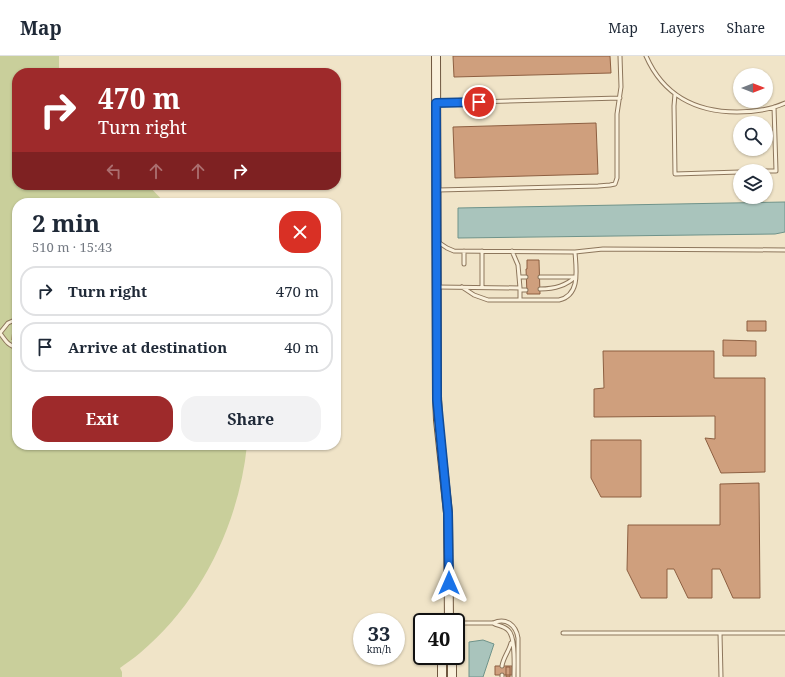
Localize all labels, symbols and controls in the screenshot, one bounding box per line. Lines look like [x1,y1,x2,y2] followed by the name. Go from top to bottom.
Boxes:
[20,15,62,41] text: Map
[608,18,638,37] text: Map
[660,18,705,37] text: Layers
[727,18,765,37] text: Share
[733,68,773,108] north arrow
[733,68,773,204] map controls
[98,79,180,117] text: 470 m
[32,84,84,136] icon: right
[462,85,496,119] pin
[468,91,490,113] icon: arrive
[98,115,187,139] text: Turn right
[733,116,773,156] button: search
[103,160,125,182] icon: left
[145,160,167,182] icon: ahead
[187,160,209,182] icon: ahead
[229,160,251,182] icon: right
[733,164,773,204] button: layers
[32,206,100,239] text: 2 min
[279,211,321,253] button: close
[32,238,112,256] text: 510 m · 15:43
[34,280,56,302] icon: right
[68,281,147,301] text: Turn right
[276,281,319,301] text: 470 m
[34,336,56,358] icon: arrive
[68,337,227,357] text: Arrive at destination
[284,337,319,357] text: 40 m
[32,396,173,442] button: Exit
[181,396,321,442] button: Share
[428,562,470,604] position arrow
[413,613,465,665] speed limit sign: 40
[368,620,390,647] text: 33
[367,642,391,656] text: km/h

